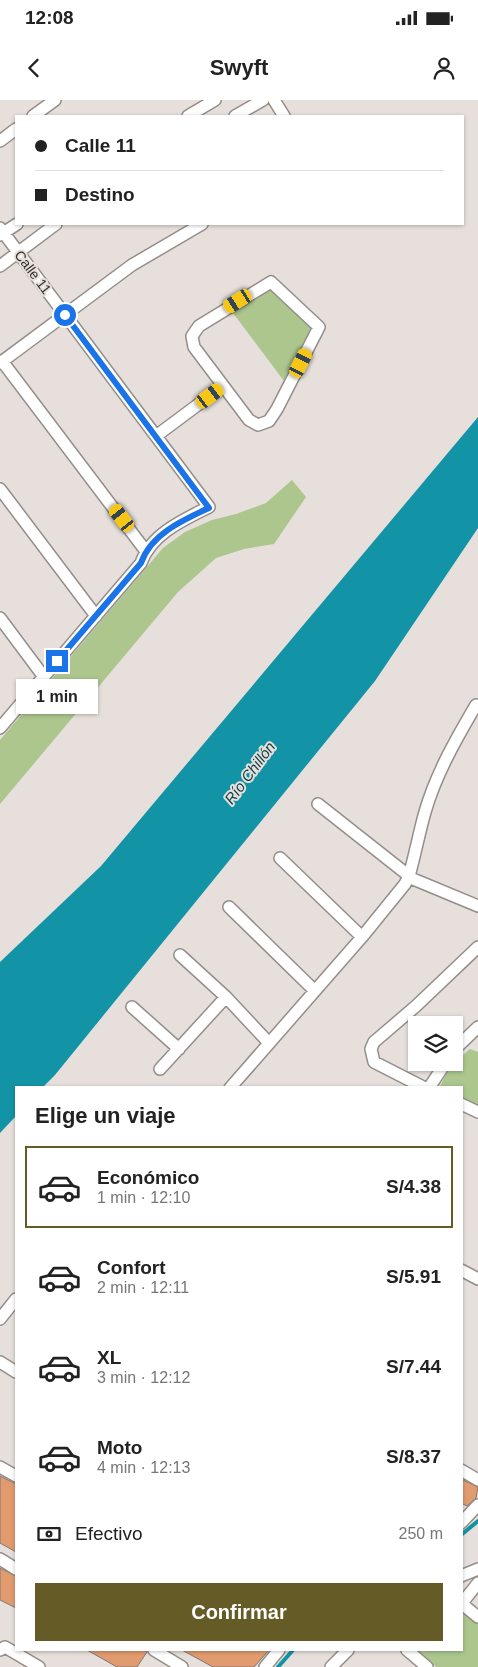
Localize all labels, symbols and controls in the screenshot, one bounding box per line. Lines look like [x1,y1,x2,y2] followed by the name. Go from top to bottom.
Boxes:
[25,7,74,28] text: 12:08
[20,54,48,82] icon: back
[430,54,458,82] icon: person
[210,55,268,80] text: Swyft
[65,135,136,156] text: Calle 11
[65,184,135,205] text: Destino
[11,247,55,297] street label: Calle 11
[221,287,254,315] car
[54,304,76,326] route start
[287,346,314,380] car
[193,381,226,411] car
[106,502,137,534] car
[46,650,68,672] route end
[16,678,98,714] callout: 1 min
[36,688,78,705] text: 1 min
[221,738,278,807] water label: Río Chillón
[408,1016,463,1071] map controls
[408,1016,463,1071] button: layers
[35,1103,176,1128] text: Elige un viaje
[37,1165,82,1210] icon: car
[97,1167,199,1188] text: Económico
[386,1176,441,1197] text: S/4.38
[97,1189,190,1206] text: 1 min · 12:10
[37,1255,82,1300] icon: car
[97,1257,166,1278] text: Confort
[386,1266,441,1287] text: S/5.91
[97,1279,189,1296] text: 2 min · 12:11
[37,1345,82,1390] icon: car
[97,1347,121,1368] text: XL
[386,1356,441,1377] text: S/7.44
[97,1369,190,1386] text: 3 min · 12:12
[37,1435,82,1480] icon: car
[97,1437,142,1458] text: Moto
[386,1446,441,1467] text: S/8.37
[97,1459,190,1476] text: 4 min · 12:13
[35,1520,63,1548] icon: cash
[75,1523,143,1544] text: Efectivo
[399,1525,443,1542] text: 250 m
[35,1583,443,1641] button: Confirmar

